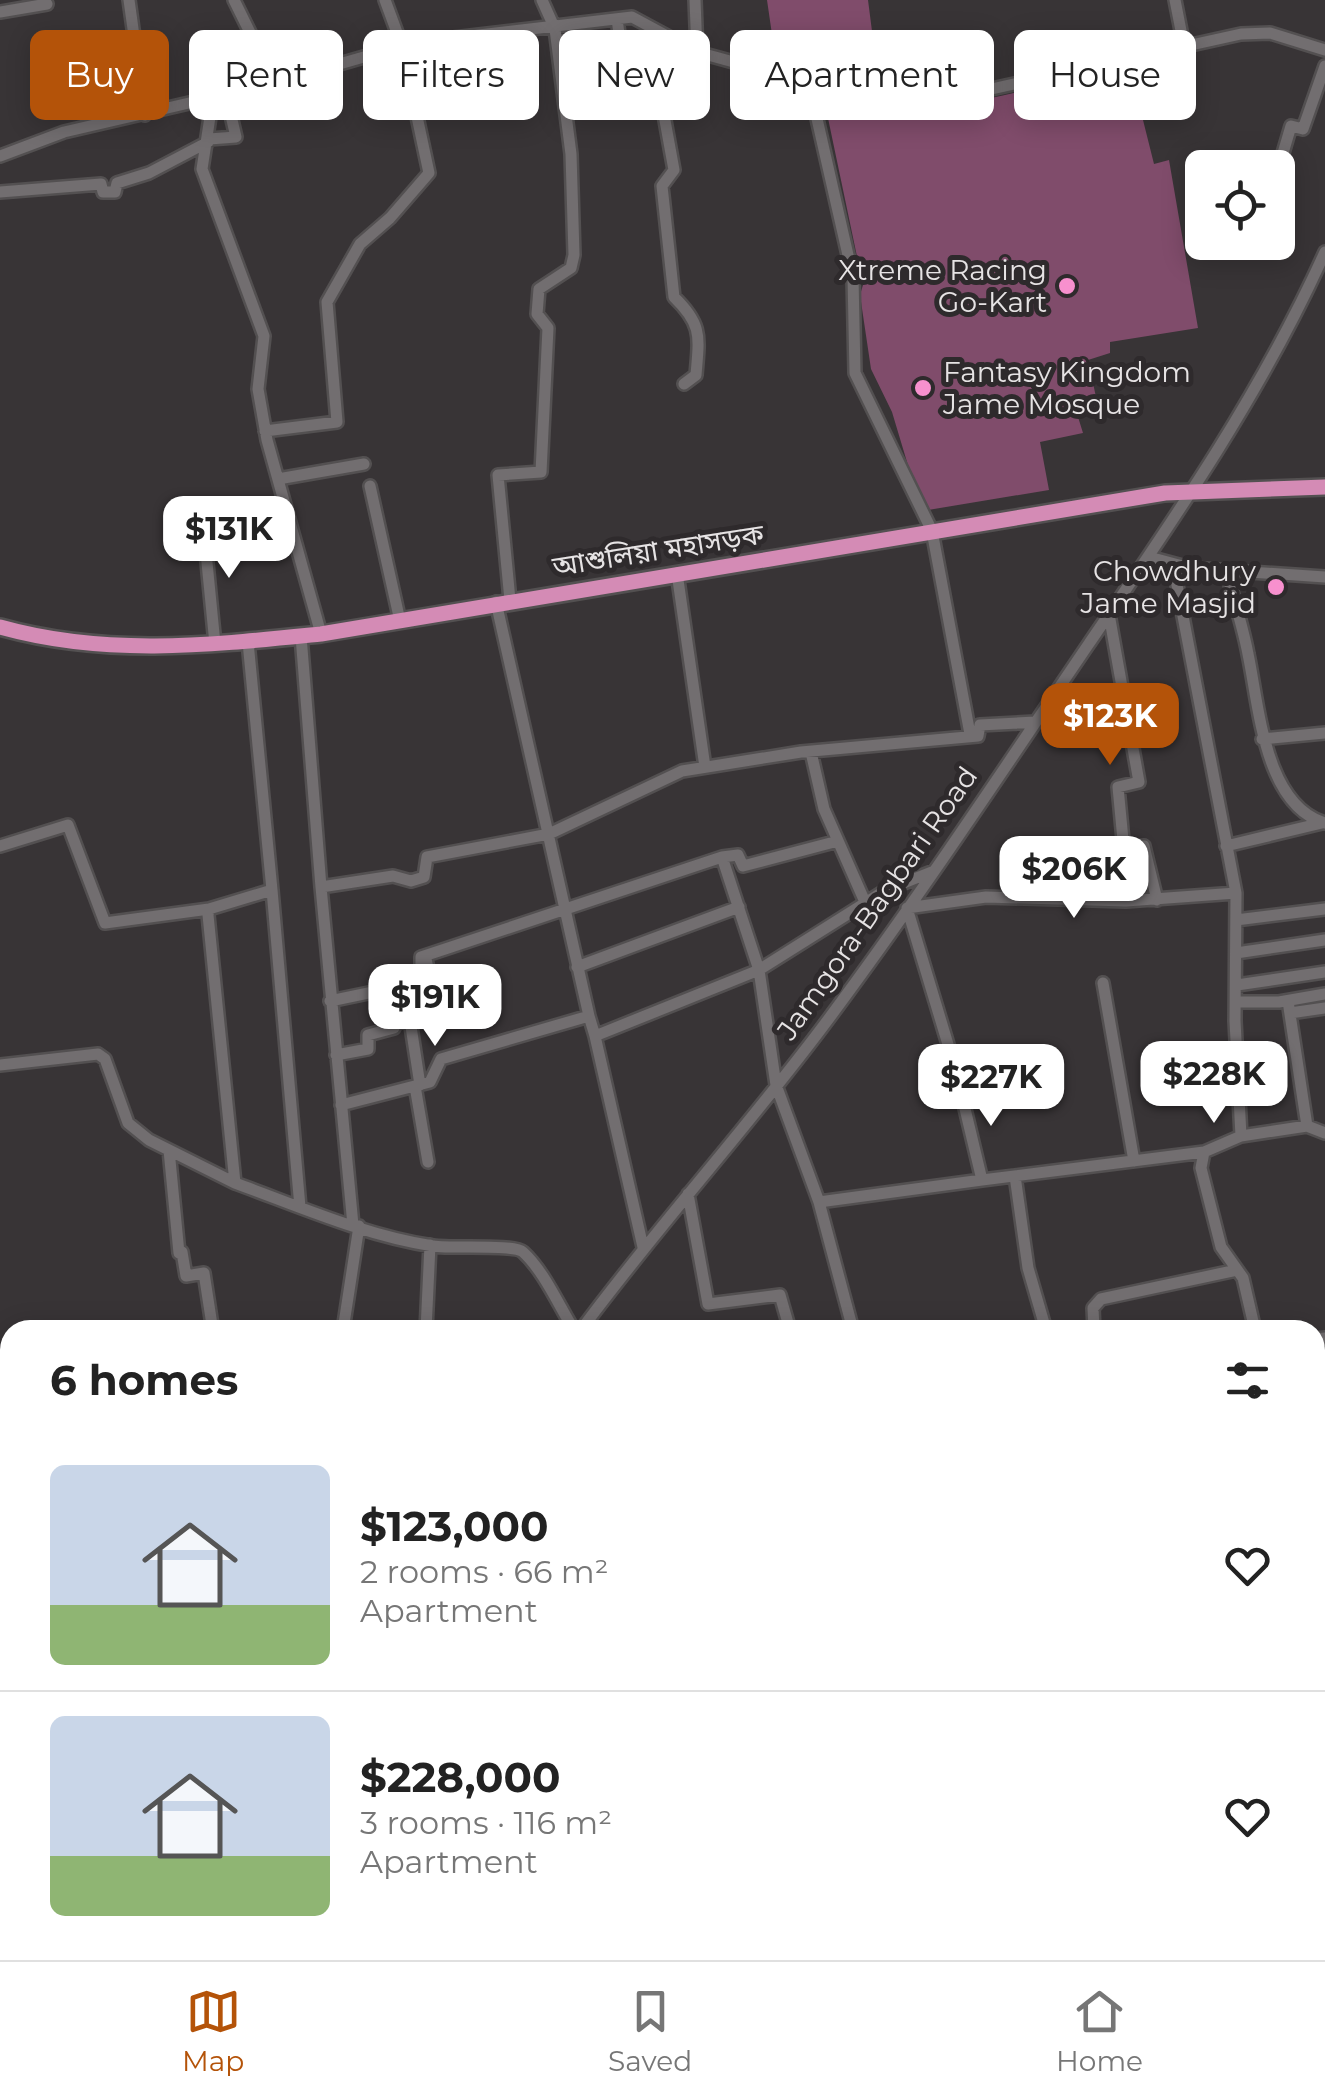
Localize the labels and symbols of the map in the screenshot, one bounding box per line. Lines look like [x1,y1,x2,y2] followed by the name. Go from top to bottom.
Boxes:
[838,253,1047,319] place label: Xtreme Racing Go-Kart
[1056,275,1078,297] marker: Xtreme Racing Go-Kart
[942,355,1191,421] place label: Fantasy Kingdom Jame Mosque
[912,377,934,399] marker: Fantasy Kingdom Jame Mosque
[159,496,299,581] pin: $131K
[549,516,766,584] street label: আশুলিয়া মহাসড়ক
[1079,554,1257,620] place label: Chowdhury Jame Masjid
[1265,576,1287,598] marker: Chowdhury Jame Masjid
[1040,683,1180,768] pin: $123K
[769,760,984,1047] street label: Jamgora-Bagbari Road
[1004,836,1144,921] pin: $206K
[365,964,505,1049] pin: $191K
[1144,1041,1284,1126] pin: $228K
[921,1044,1061,1129] pin: $227K

